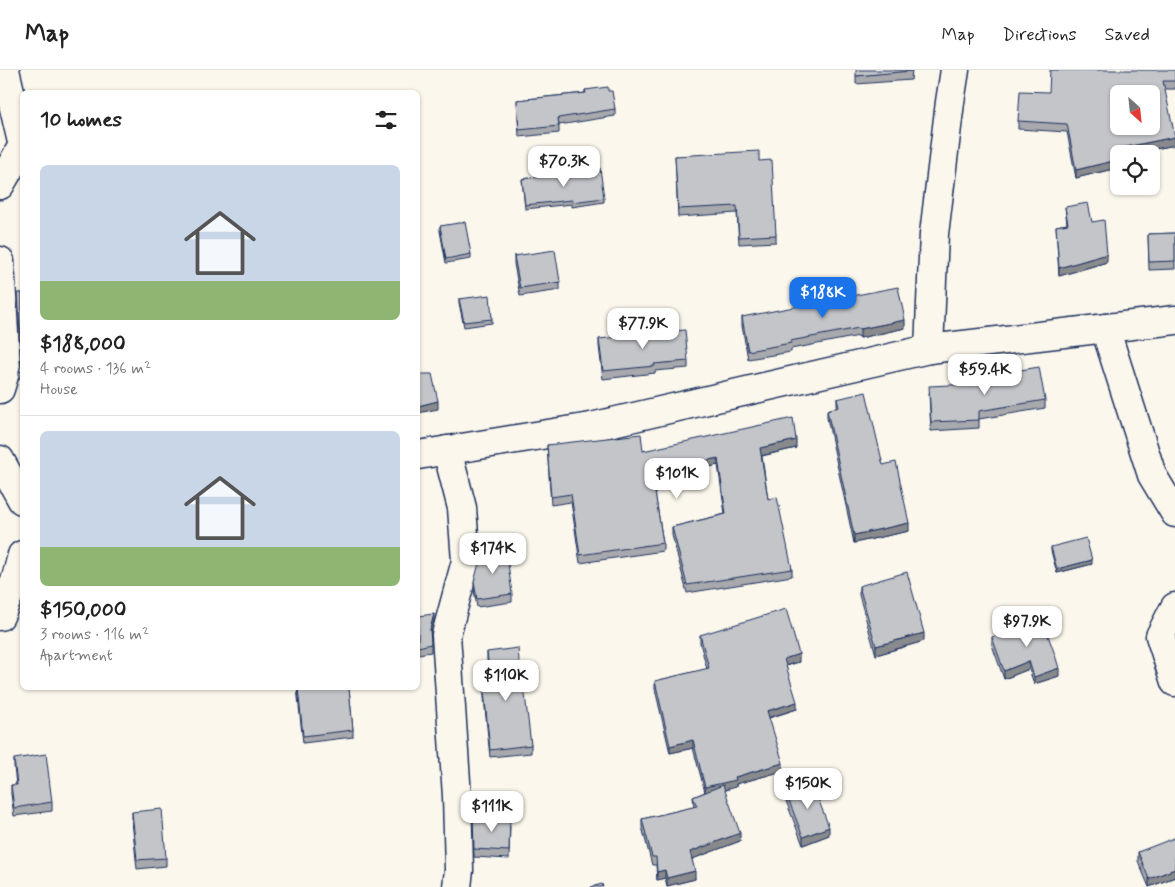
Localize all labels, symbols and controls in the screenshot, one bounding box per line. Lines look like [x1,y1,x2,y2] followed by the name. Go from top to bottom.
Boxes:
[25,19,69,50] text: Map
[942,23,975,47] text: Map
[1003,23,1077,47] text: Directions
[1105,23,1150,47] text: Saved
[1110,85,1160,135] north arrow
[1110,85,1160,195] map controls
[40,106,122,134] text: 10 homes
[372,106,400,134] icon: filters
[1110,145,1160,195] button: locate
[523,146,605,188] pin: $70.3K
[539,151,589,172] text: $70.3K
[175,198,265,288] icon: home
[788,276,858,319] pin: $188K
[800,282,846,303] text: $188K
[602,308,684,350] pin: $77.9K
[618,313,668,334] text: $77.9K
[40,330,126,358] text: $188,000
[944,354,1026,396] pin: $59.4K
[40,358,151,379] text: 4 rooms · 136 m²
[959,359,1011,380] text: $59.4K
[40,379,78,400] text: House
[642,458,712,500] pin: $101K
[175,463,265,553] icon: home
[655,463,699,484] text: $101K
[458,532,528,575] pin: $174K
[470,538,516,559] text: $174K
[40,596,126,624] text: $150,000
[986,606,1068,648] pin: $97.9K
[1003,611,1051,632] text: $97.9K
[40,624,149,645] text: 3 rooms · 116 m²
[40,645,113,666] text: Apartment
[471,660,541,702] pin: $110K
[484,665,528,686] text: $110K
[773,768,843,810] pin: $150K
[785,773,831,794] text: $150K
[457,790,527,833] pin: $111K
[472,796,512,817] text: $111K

